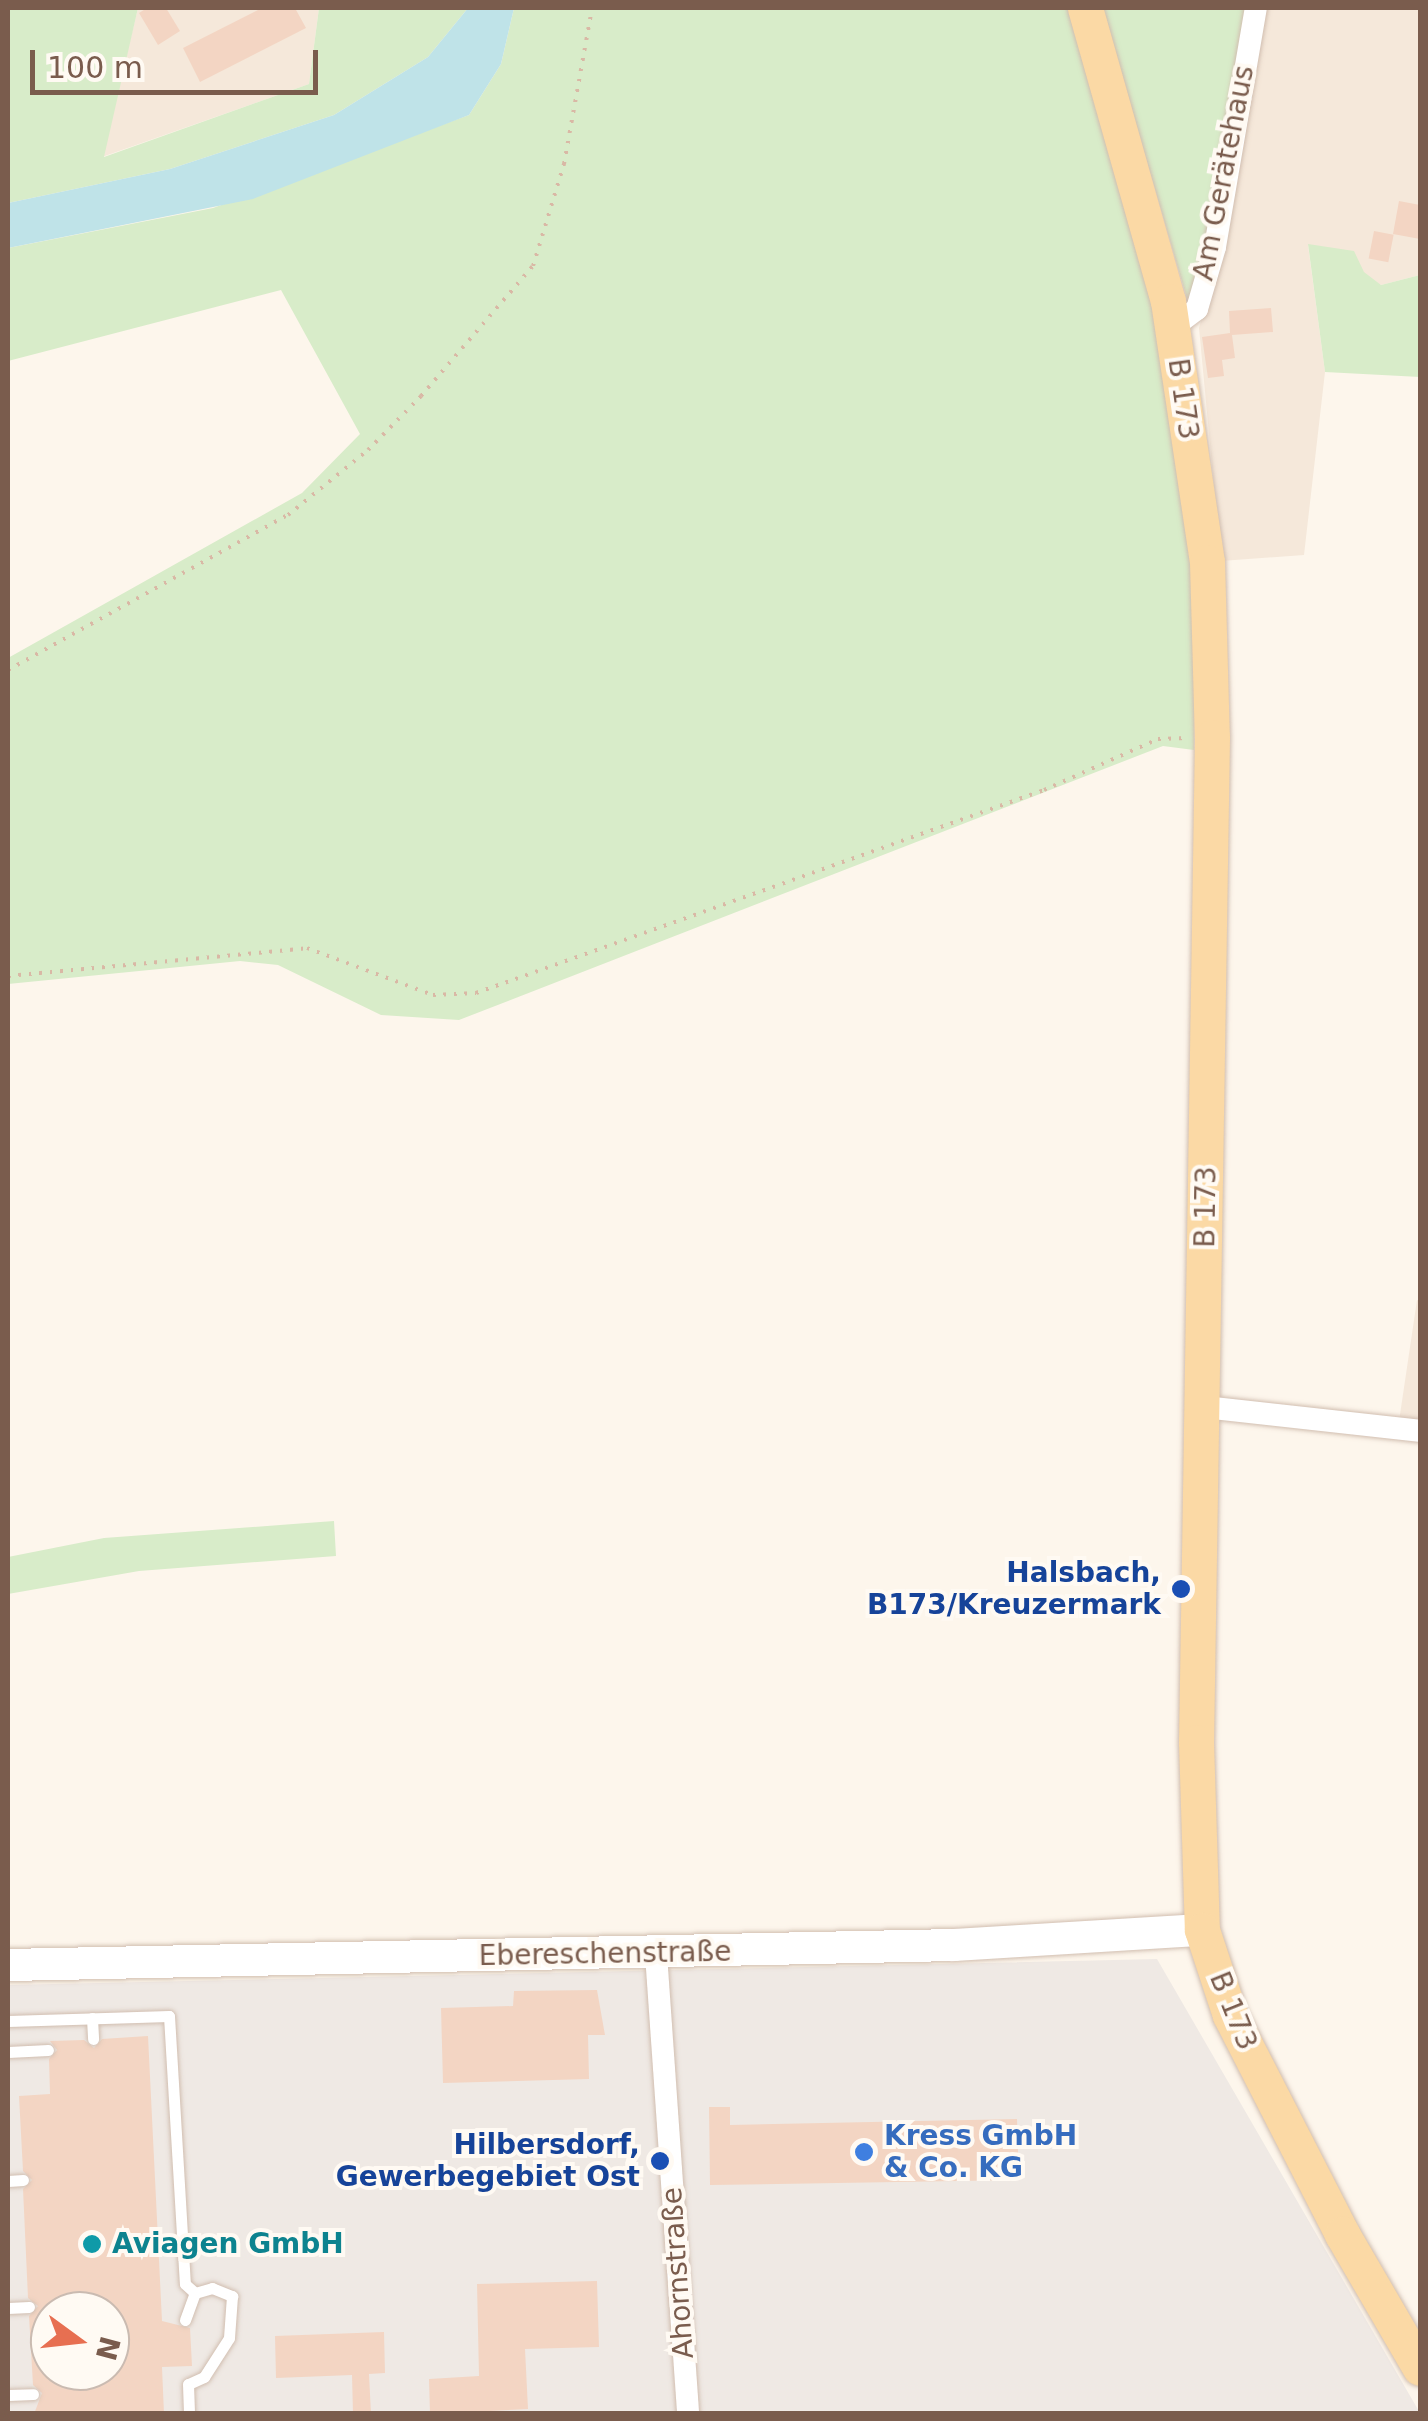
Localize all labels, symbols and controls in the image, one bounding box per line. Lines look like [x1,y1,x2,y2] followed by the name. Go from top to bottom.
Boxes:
[35,30,322,92] scale bar
[47,50,143,85] text: 100 m
[1187,63,1261,283] street label: Am Gerätehaus
[1161,356,1205,442] street label: B 173
[1188,1166,1224,1248] street label: B 173
[867,1556,1161,1622] place label: Halsbach, B173/Kreuzermark
[1170,1578,1192,1600] marker: Halsbach, B173/Kreuzermark
[478,1935,732,1973] street label: Ebereschenstraße
[1202,1967,1264,2055] street label: B 173
[884,2119,1077,2185] place label: Kress GmbH & Co. KG
[336,2128,640,2194] place label: Hilbersdorf, Gewerbegebiet Ost
[853,2141,875,2163] marker: Kress GmbH & Co. KG
[649,2150,671,2172] marker: Hilbersdorf, Gewerbegebiet Ost
[655,2186,701,2360] street label: Ahornstraße
[112,2227,344,2261] place label: Aviagen GmbH
[81,2233,103,2255] marker: Aviagen GmbH
[30,2291,130,2391] north arrow
[89,2333,126,2364] text: N

